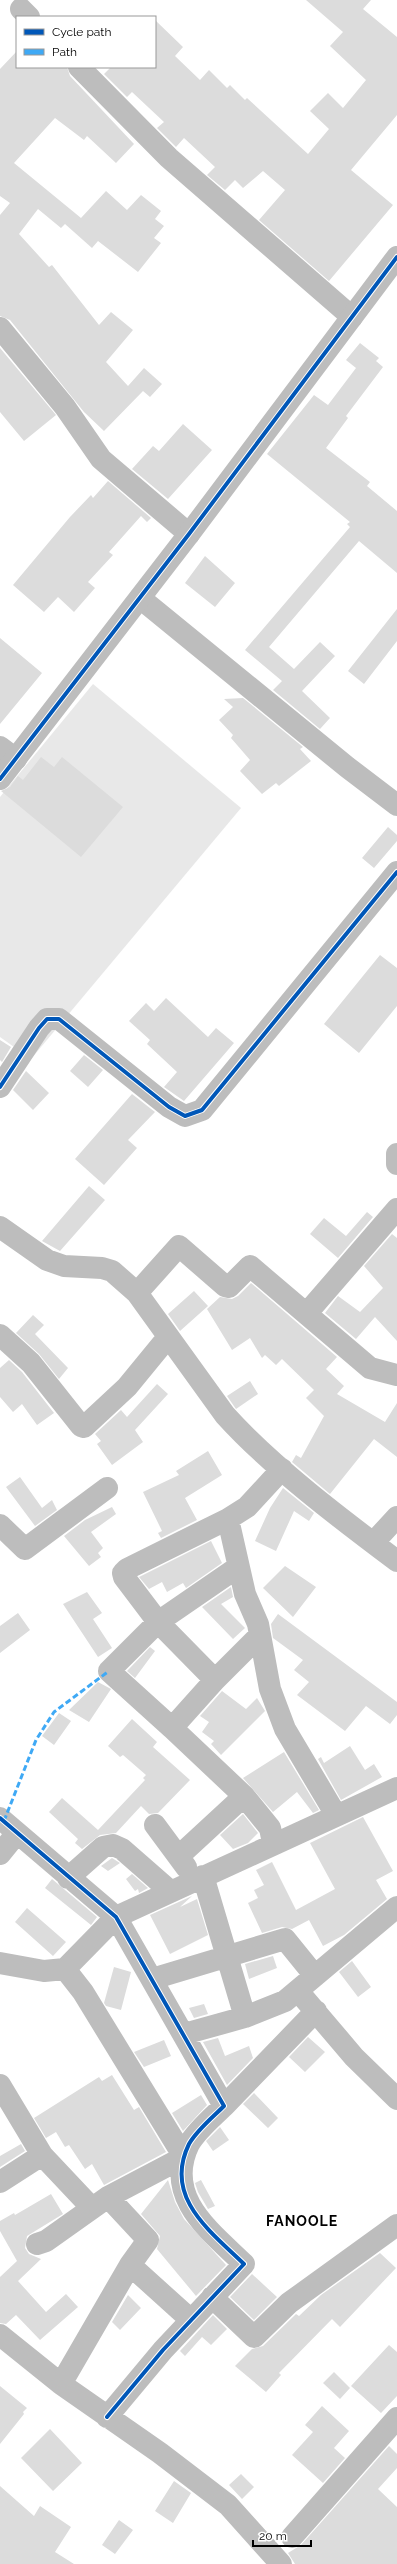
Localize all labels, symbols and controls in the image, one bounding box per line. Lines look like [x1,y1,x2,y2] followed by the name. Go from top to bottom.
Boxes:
[16,16,156,68] legend
[52,25,111,39] text: Cycle path
[52,45,77,59] text: Path
[266,2213,338,2229] district label: FANOOLE
[253,2522,311,2548] scale bar
[259,2529,287,2543] text: 20 m

